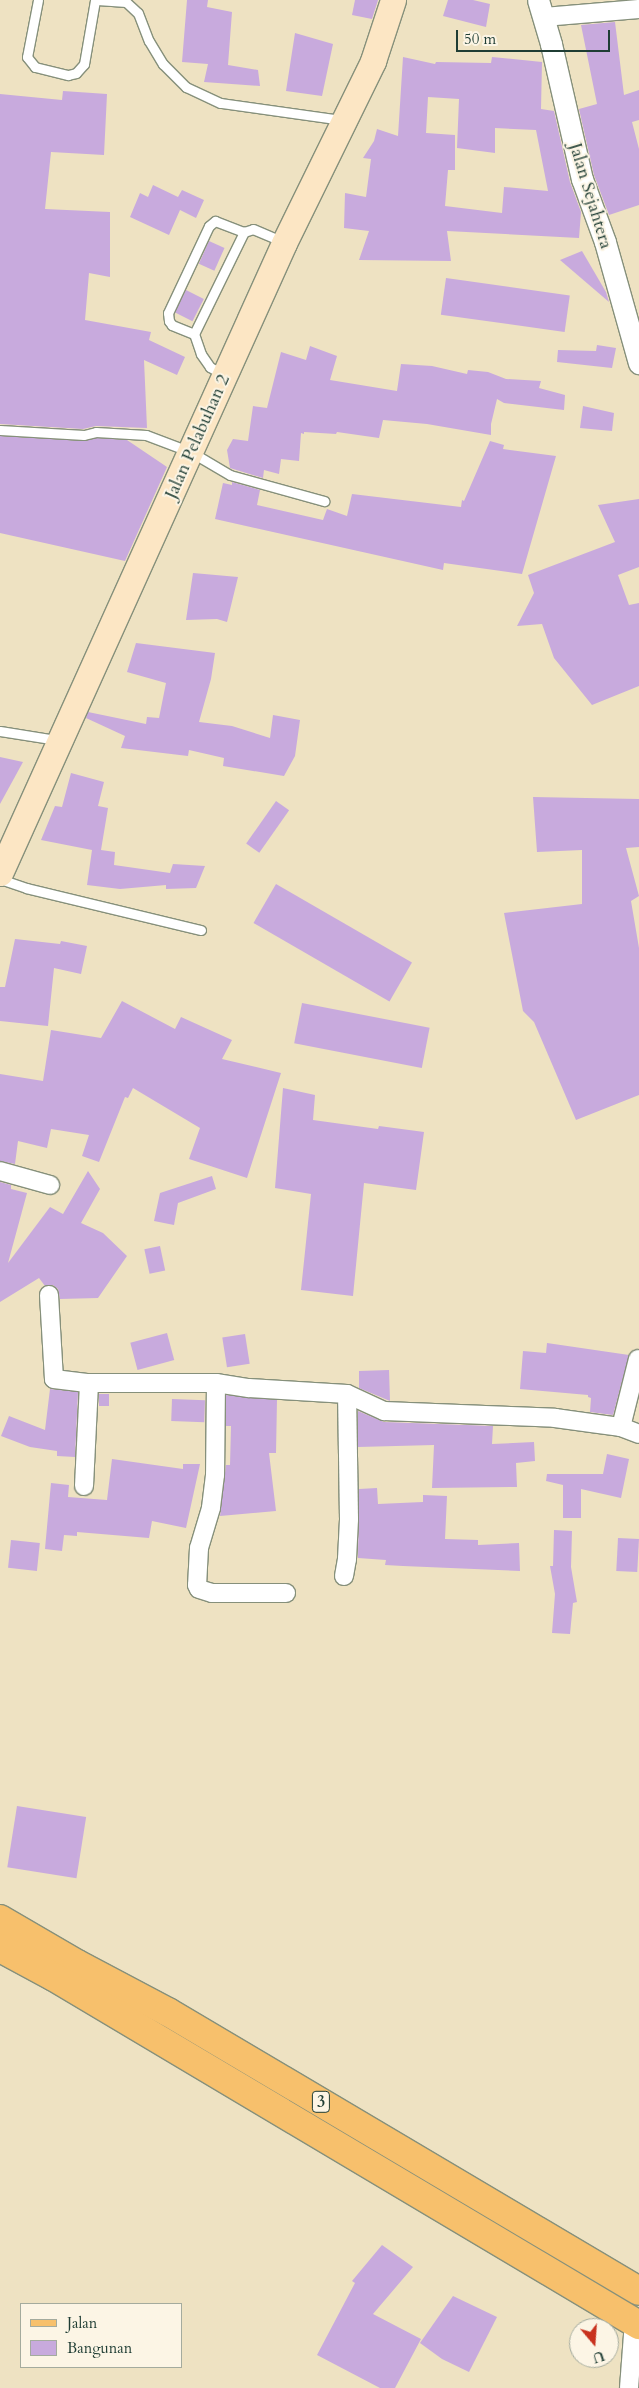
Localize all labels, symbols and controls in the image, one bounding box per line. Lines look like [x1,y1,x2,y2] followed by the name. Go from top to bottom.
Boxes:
[459,20,613,52] scale bar
[464,29,496,49] text: 50 m
[564,141,616,251] street label: Jalan Sejahtera
[161,371,235,503] street label: Jalan Pelabuhan 2
[311,2088,331,2116] road number: 3
[20,2303,182,2368] legend
[67,2313,97,2333] text: Jalan
[569,2318,619,2368] north arrow
[67,2338,132,2358] text: Bangunan
[590,2346,607,2368] text: U

